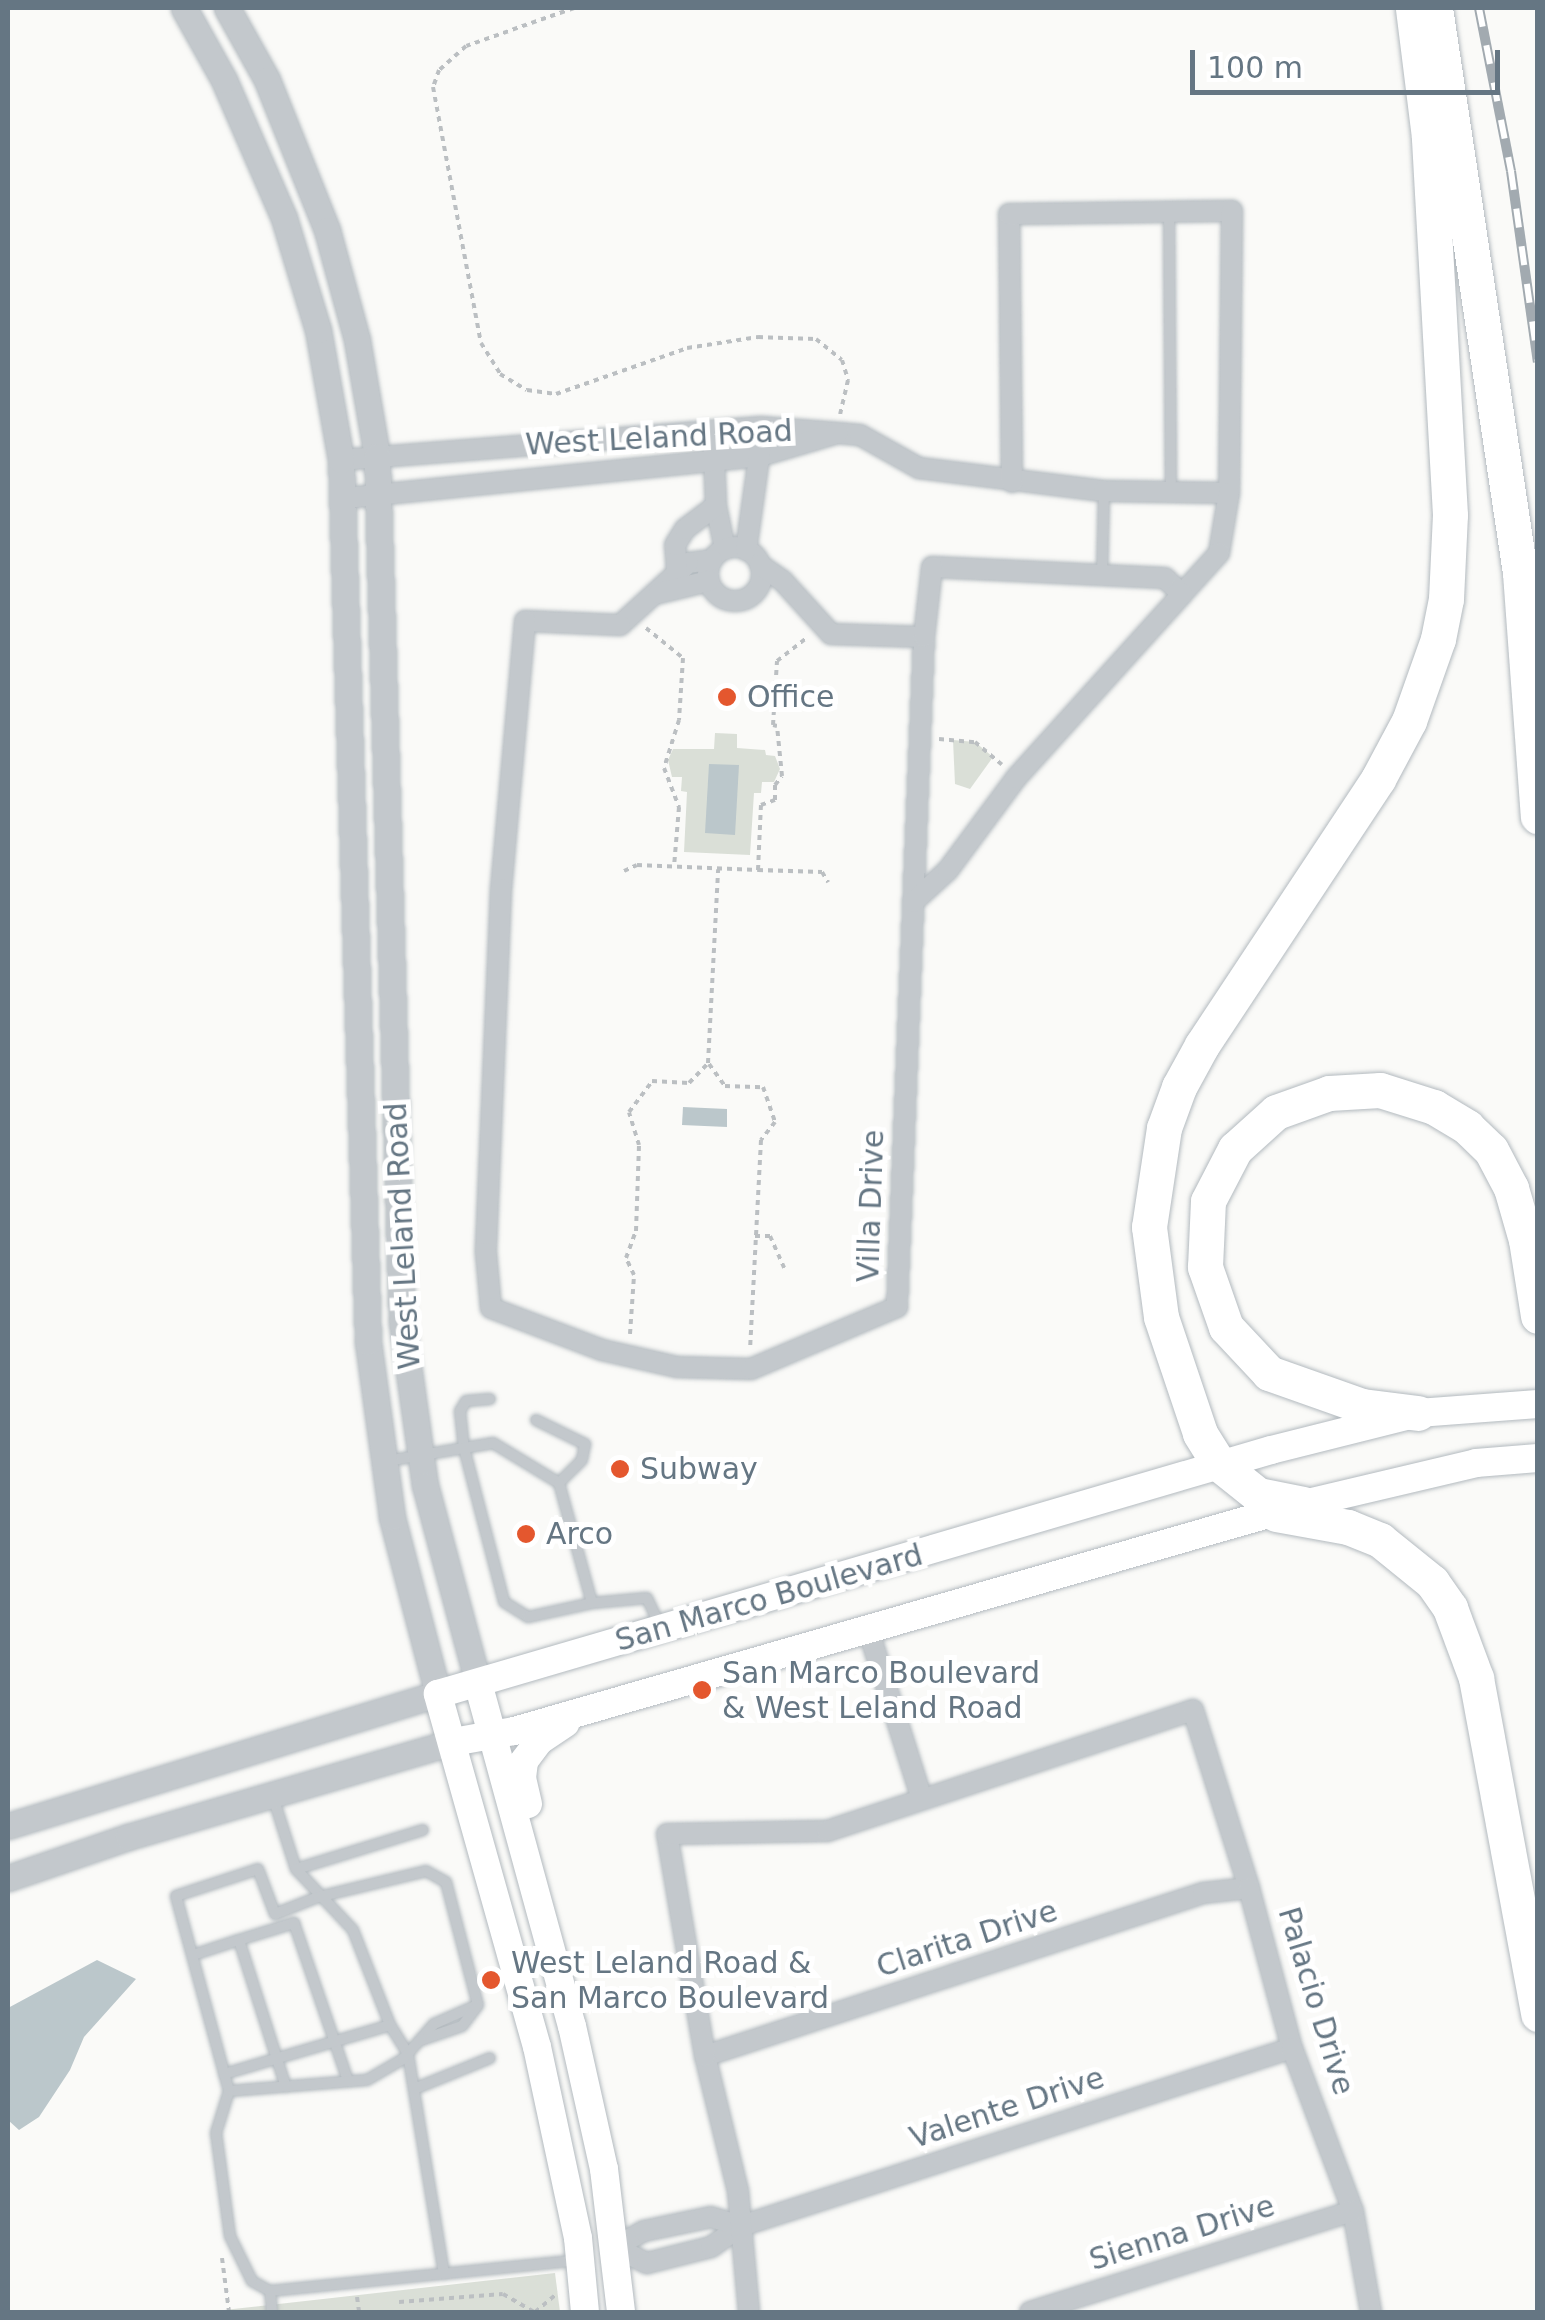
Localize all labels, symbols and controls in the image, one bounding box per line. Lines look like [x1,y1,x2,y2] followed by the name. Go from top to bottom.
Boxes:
[1195,30,1505,92] scale bar
[1207,50,1303,85] text: 100 m
[524,413,794,463] street label: West Leland Road
[747,679,835,715] place label: Office
[716,686,738,708] marker: Office
[378,1101,428,1371] street label: West Leland Road
[850,1129,892,1283] street label: Villa Drive
[640,1451,758,1487] place label: Subway
[609,1458,631,1480] marker: Subway
[546,1516,613,1552] place label: Arco
[515,1523,537,1545] marker: Arco
[611,1537,927,1659] street label: San Marco Boulevard
[722,1655,1040,1726] place label: San Marco Boulevard & West Leland Road
[691,1679,713,1701] marker: San Marco Boulevard & West Leland Road
[872,1893,1062,1985] street label: Clarita Drive
[1270,1903,1362,2099] street label: Palacio Drive
[511,1945,829,2016] place label: West Leland Road & San Marco Boulevard
[480,1969,502,1991] marker: West Leland Road & San Marco Boulevard
[905,2060,1109,2156] street label: Valente Drive
[1085,2188,1279,2278] street label: Sienna Drive

